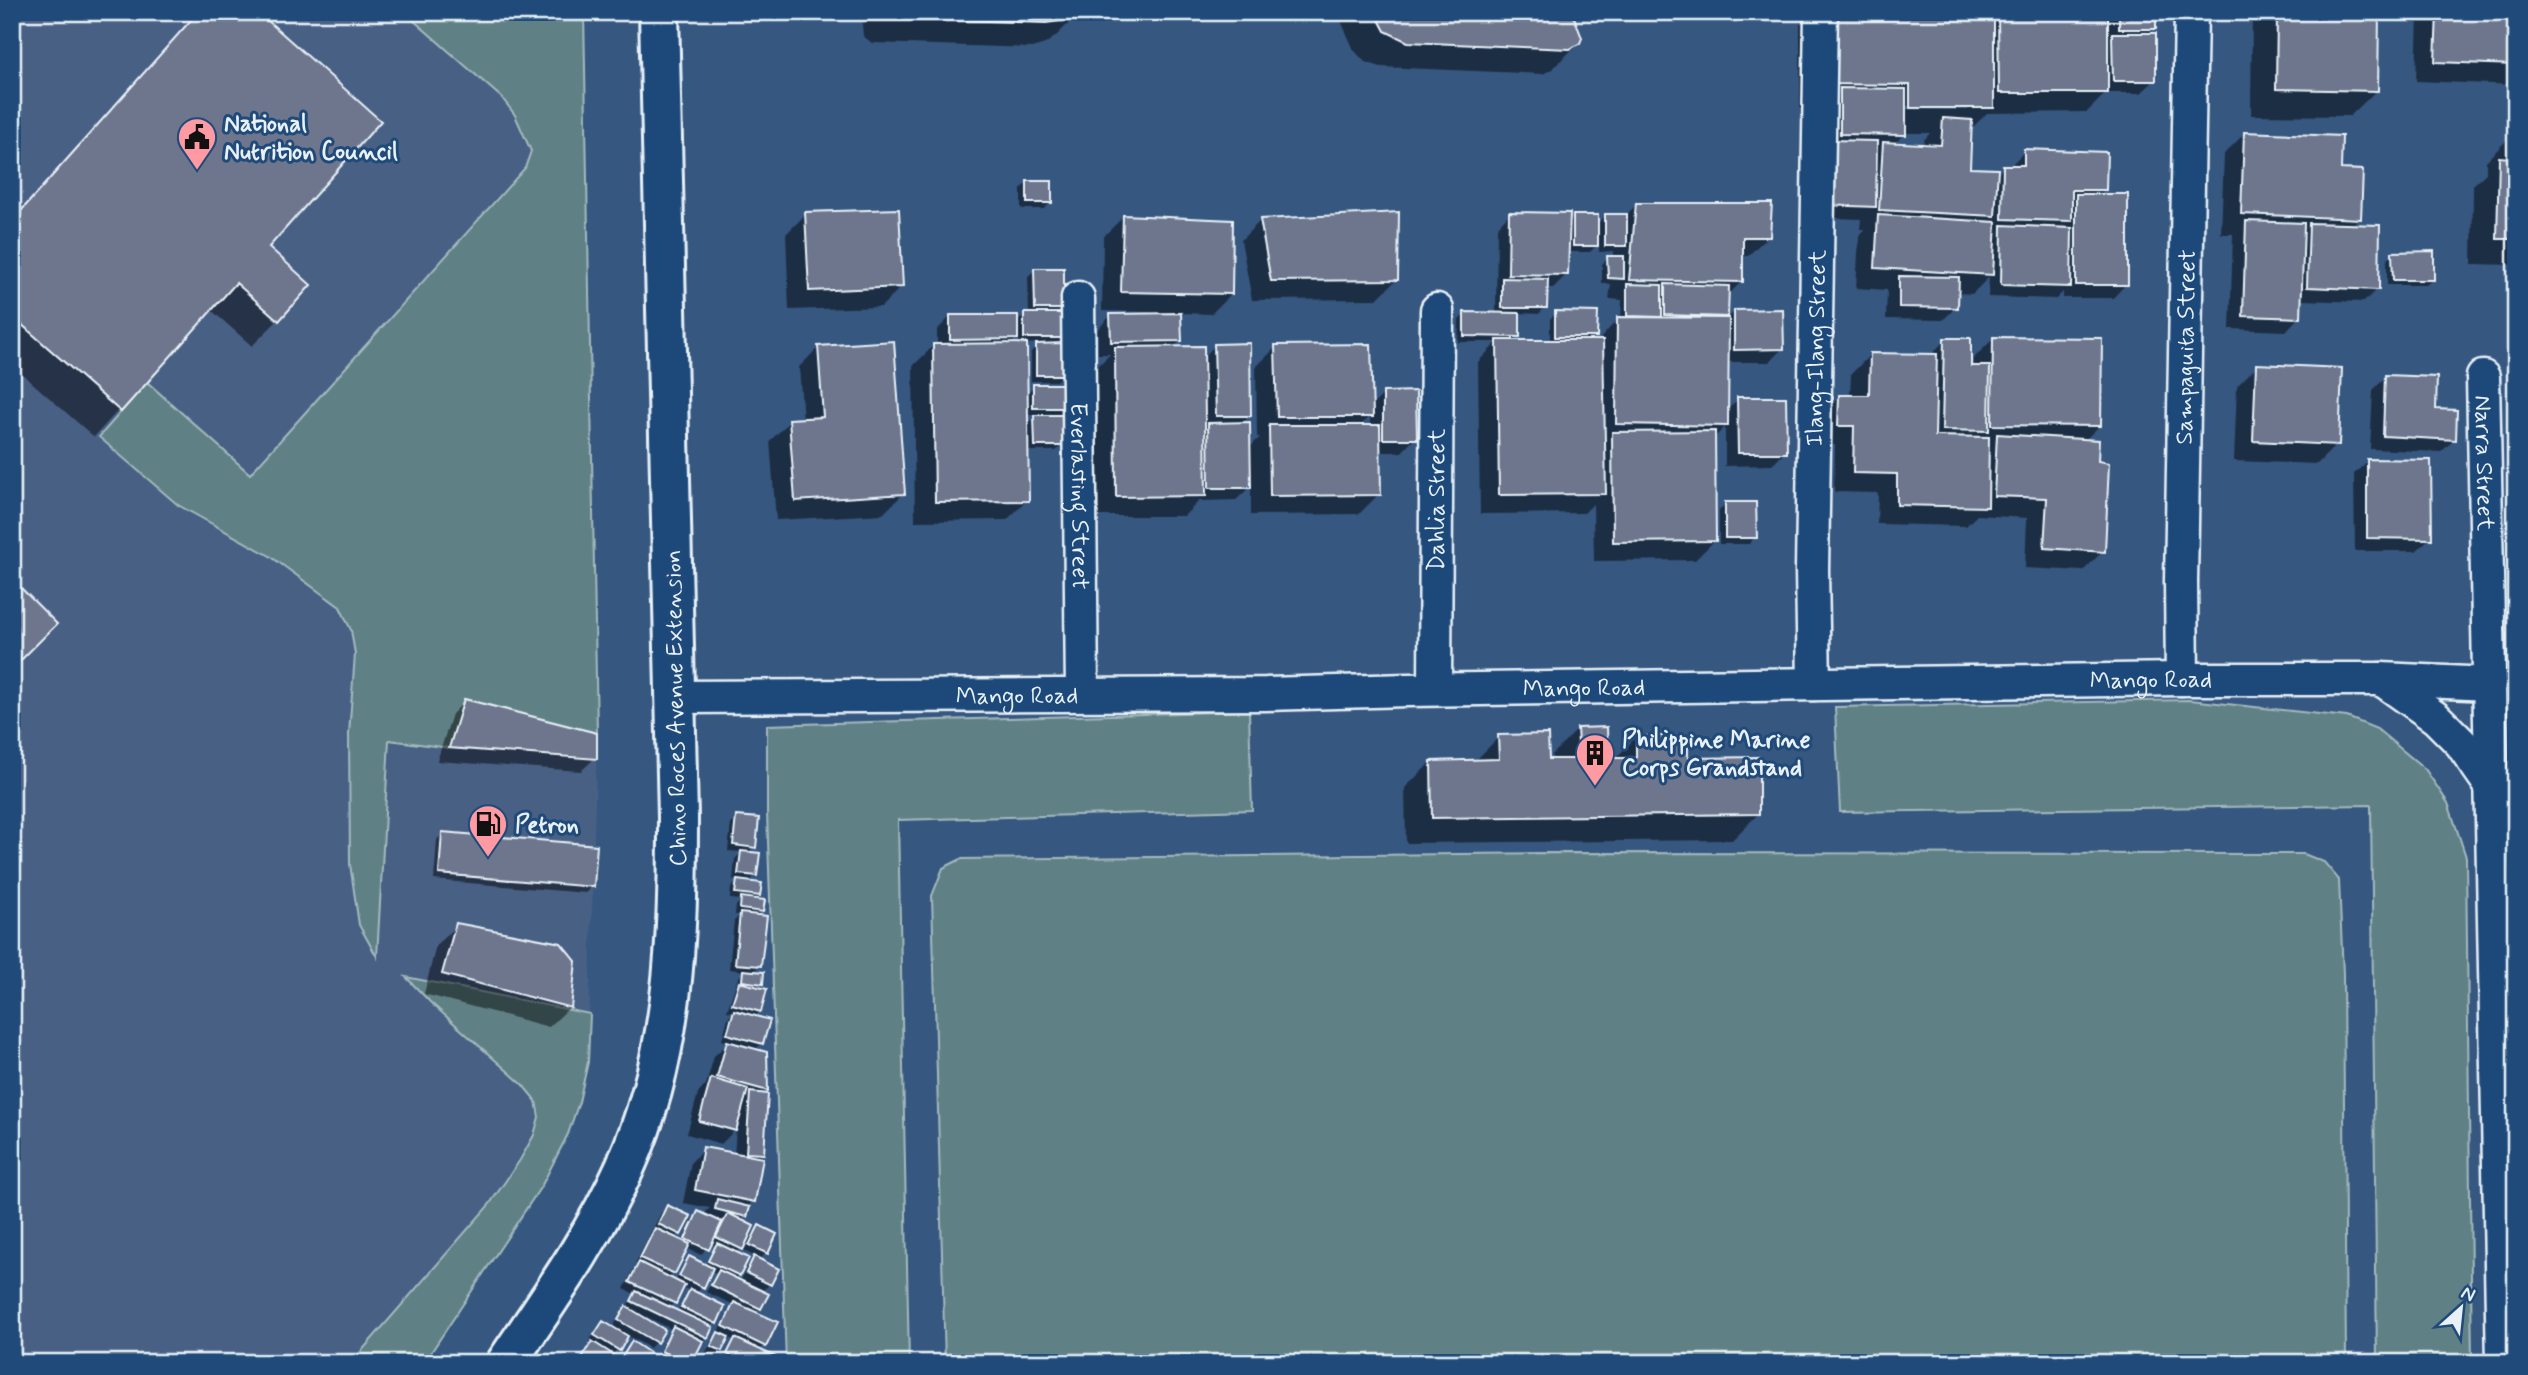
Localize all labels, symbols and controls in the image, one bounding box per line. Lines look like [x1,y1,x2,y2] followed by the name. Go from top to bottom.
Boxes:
[224,109,398,168] place label: National Nutrition Council
[176,116,218,171] public building icon: National Nutrition Council
[1800,249,1835,447] street label: Ilang-Ilang Street
[2169,249,2204,445] street label: Sampaguita Street
[2466,395,2500,531] street label: Narra Street
[1060,402,1095,590] street label: Everlasting Street
[1422,428,1453,572] street label: Dahlia Street
[658,549,695,867] street label: Chino Roces Avenue Extension
[2089,665,2212,699] street label: Mango Road
[1522,673,1645,707] street label: Mango Road
[956,681,1078,714] street label: Mango Road
[1622,725,1811,784] place label: Philippine Marine Corps Grandstand
[1574,732,1616,787] building icon: Philippine Marine Corps Grandstand
[467,803,509,858] fuel station icon: Petron
[515,810,579,841] place label: Petron
[2426,1274,2496,1344] north arrow
[2457,1280,2479,1308] text: N

